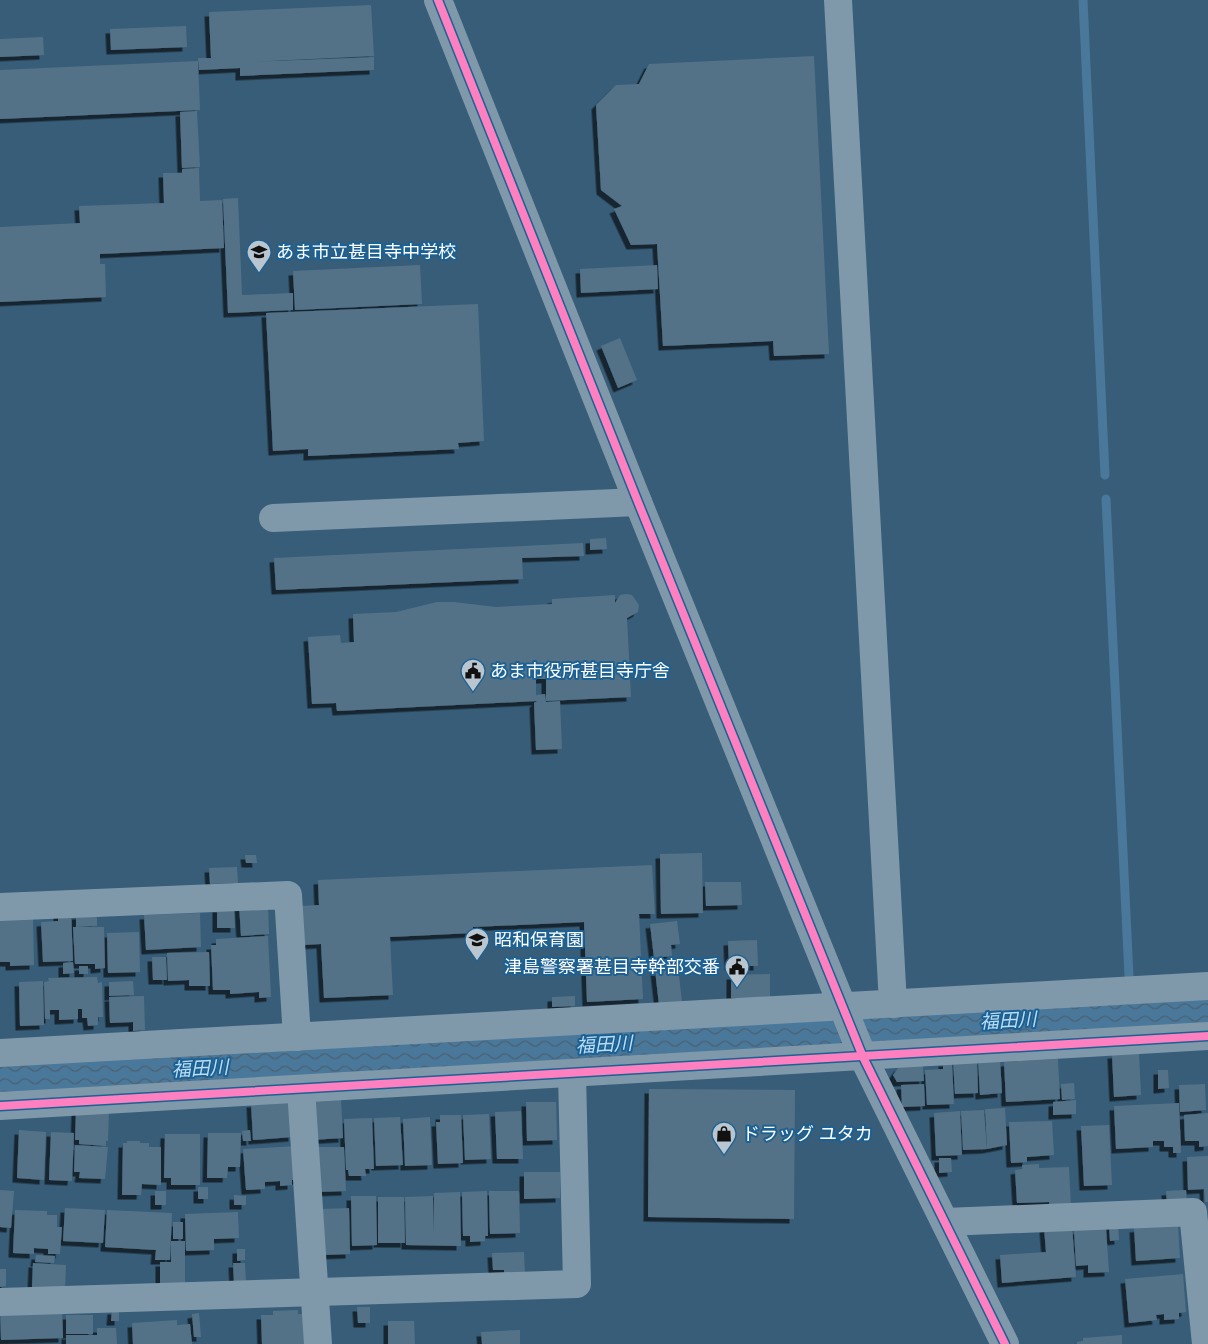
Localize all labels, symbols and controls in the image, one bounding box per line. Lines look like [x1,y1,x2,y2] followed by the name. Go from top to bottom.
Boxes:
[246,239,272,273] school or university icon: あま市立甚目寺中学校
[276,239,456,263] place label: あま市立甚目寺中学校
[460,658,486,692] public building icon: あま市役所甚目寺庁舎
[490,658,670,682] place label: あま市役所甚目寺庁舎
[464,927,490,961] school or university icon: 昭和保育園
[494,927,584,951] place label: 昭和保育園
[504,954,720,978] place label: 津島警察署甚目寺幹部交番
[724,954,750,988] public building icon: 津島警察署甚目寺幹部交番
[979,1005,1039,1034] water label: 福田川
[575,1029,635,1058] water label: 福田川
[171,1053,231,1082] water label: 福田川
[711,1121,737,1155] shop icon: ドラッグ ユタカ
[742,1121,873,1145] place label: ドラッグ ユタカ

